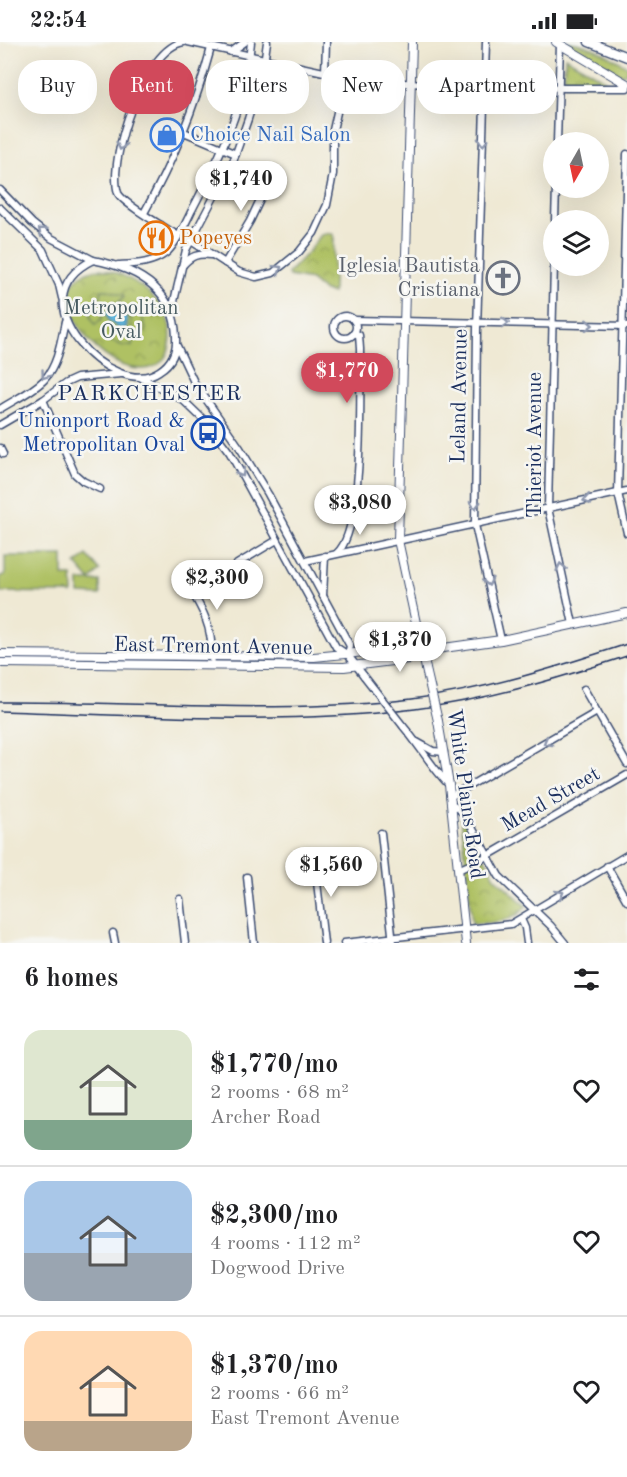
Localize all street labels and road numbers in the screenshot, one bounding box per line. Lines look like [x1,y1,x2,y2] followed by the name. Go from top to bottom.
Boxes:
[448,328,472,464] street label: Leland Avenue
[525,372,546,518] street label: Thieriot Avenue
[113,635,313,659] street label: East Tremont Avenue
[443,708,487,880] street label: White Plains Road
[498,763,604,837] street label: Mead Street

